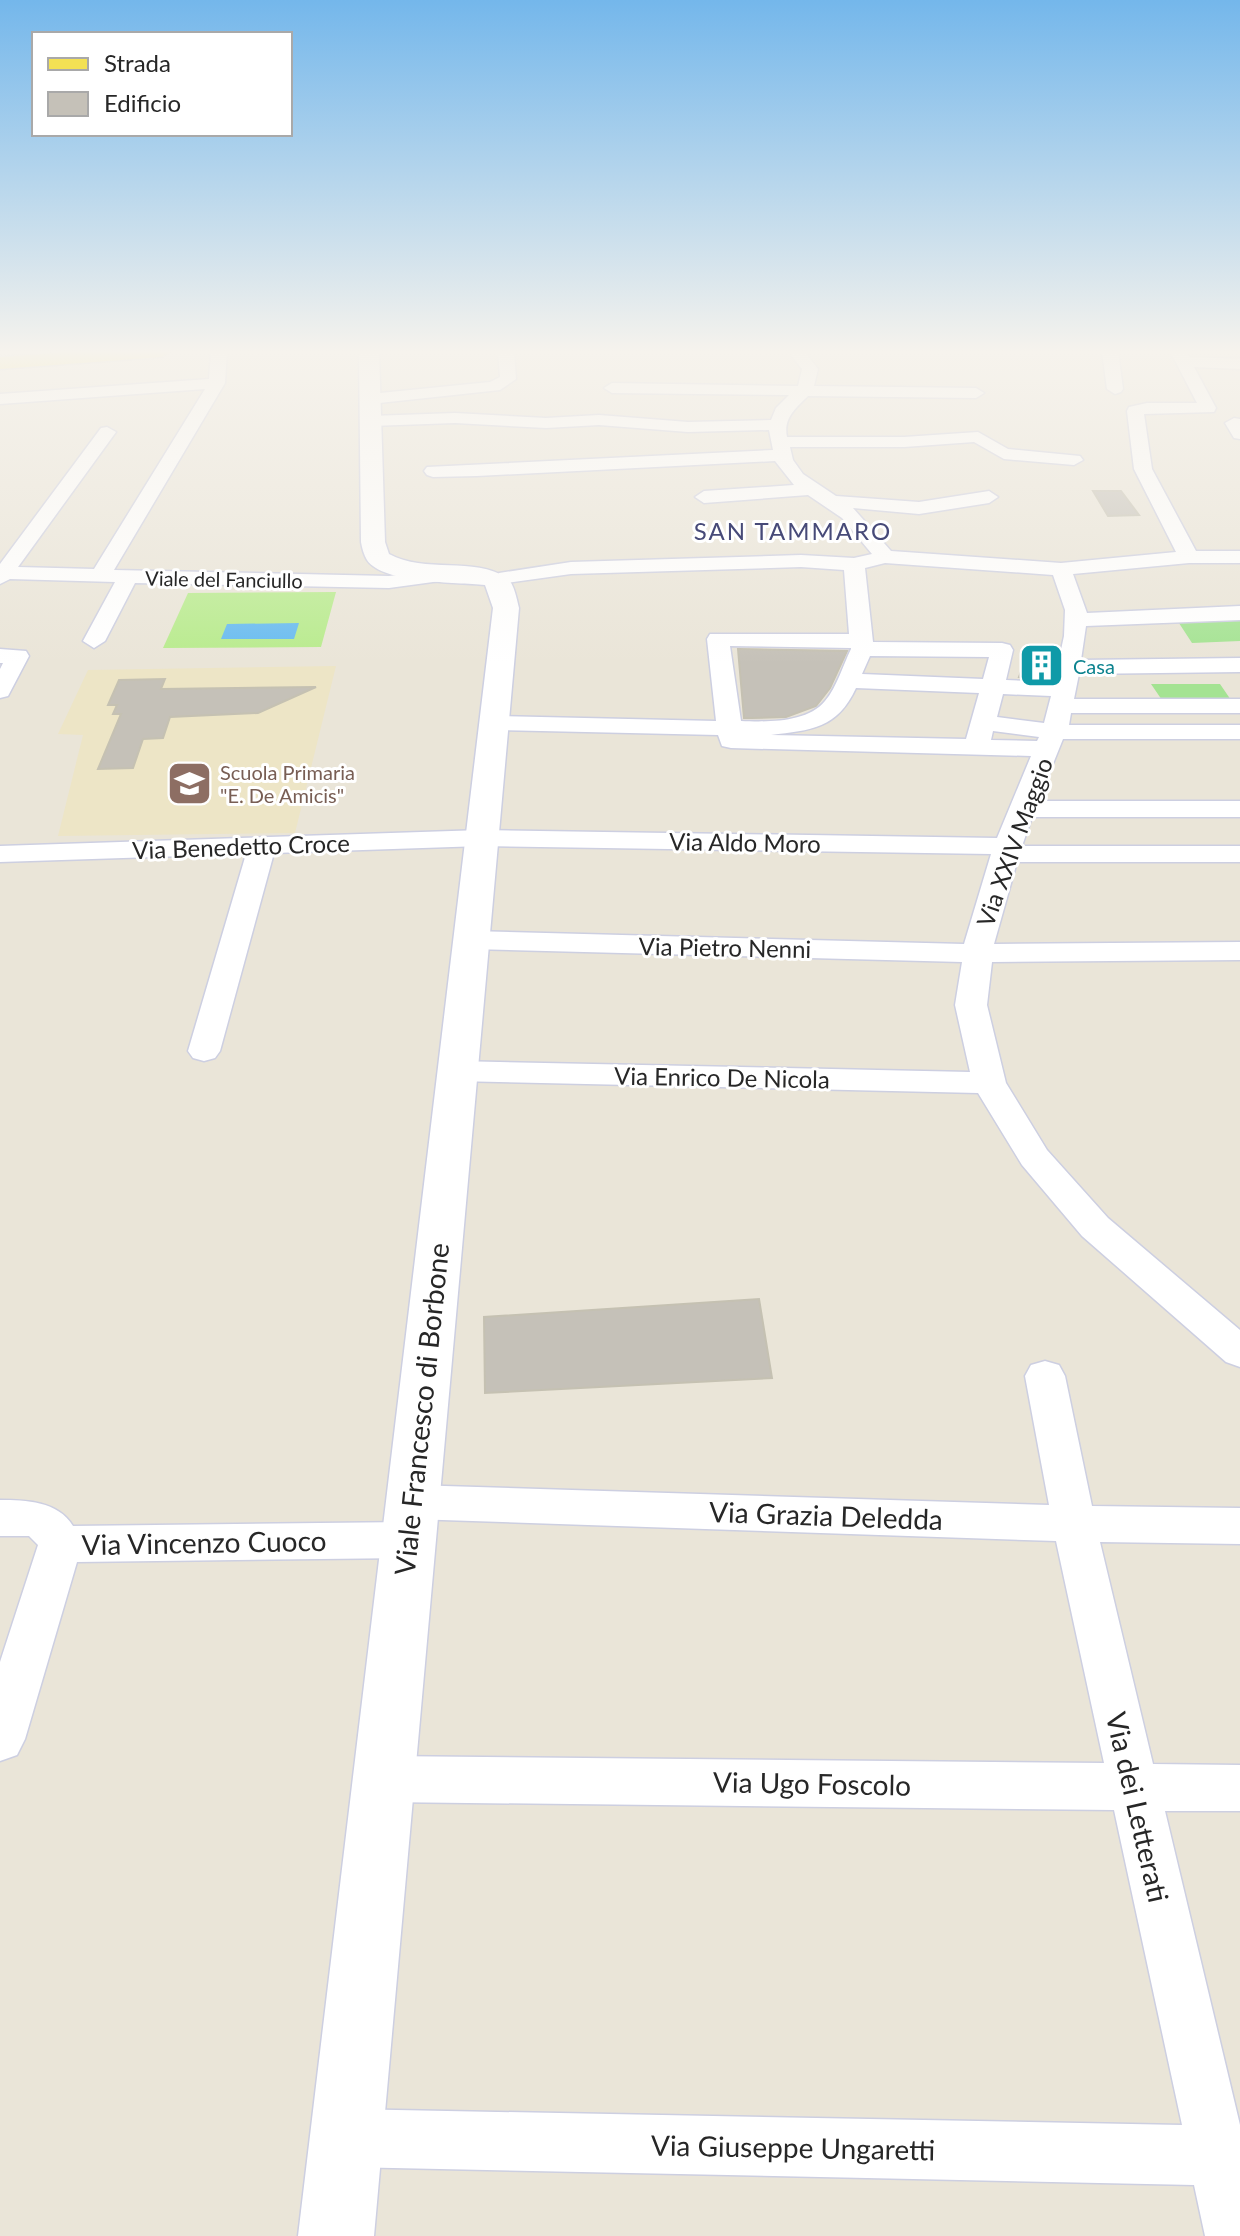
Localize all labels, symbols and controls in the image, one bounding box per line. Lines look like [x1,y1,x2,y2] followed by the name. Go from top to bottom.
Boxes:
[32,32,292,136] legend
[104,48,171,77] text: Strada
[104,88,181,117] text: Edificio
[694,516,892,545] district label: SAN TAMMARO
[145,566,303,592] street label: Viale del Fanciullo
[1018,642,1066,690] building icon: Casa
[1073,654,1115,678] place label: Casa
[970,754,1058,930] street label: Via XXIV Maggio
[165,759,213,807] school or university icon: Scuola Primaria "E. De Amicis"
[220,760,355,807] place label: Scuola Primaria "E. De Amicis"
[669,826,821,858] street label: Via Aldo Moro
[132,828,350,864] street label: Via Benedetto Croce
[638,931,812,963] street label: Via Pietro Nenni
[614,1061,830,1093] street label: Via Enrico De Nicola
[387,1241,455,1577] street label: Viale Francesco di Borbone
[709,1494,943,1536] street label: Via Grazia Deledda
[81,1523,327,1561] street label: Via Vincenzo Cuoco
[1100,1709,1176,1905] street label: Via dei Letterati
[713,1764,911,1802] street label: Via Ugo Foscolo
[651,2128,935,2166] street label: Via Giuseppe Ungaretti

